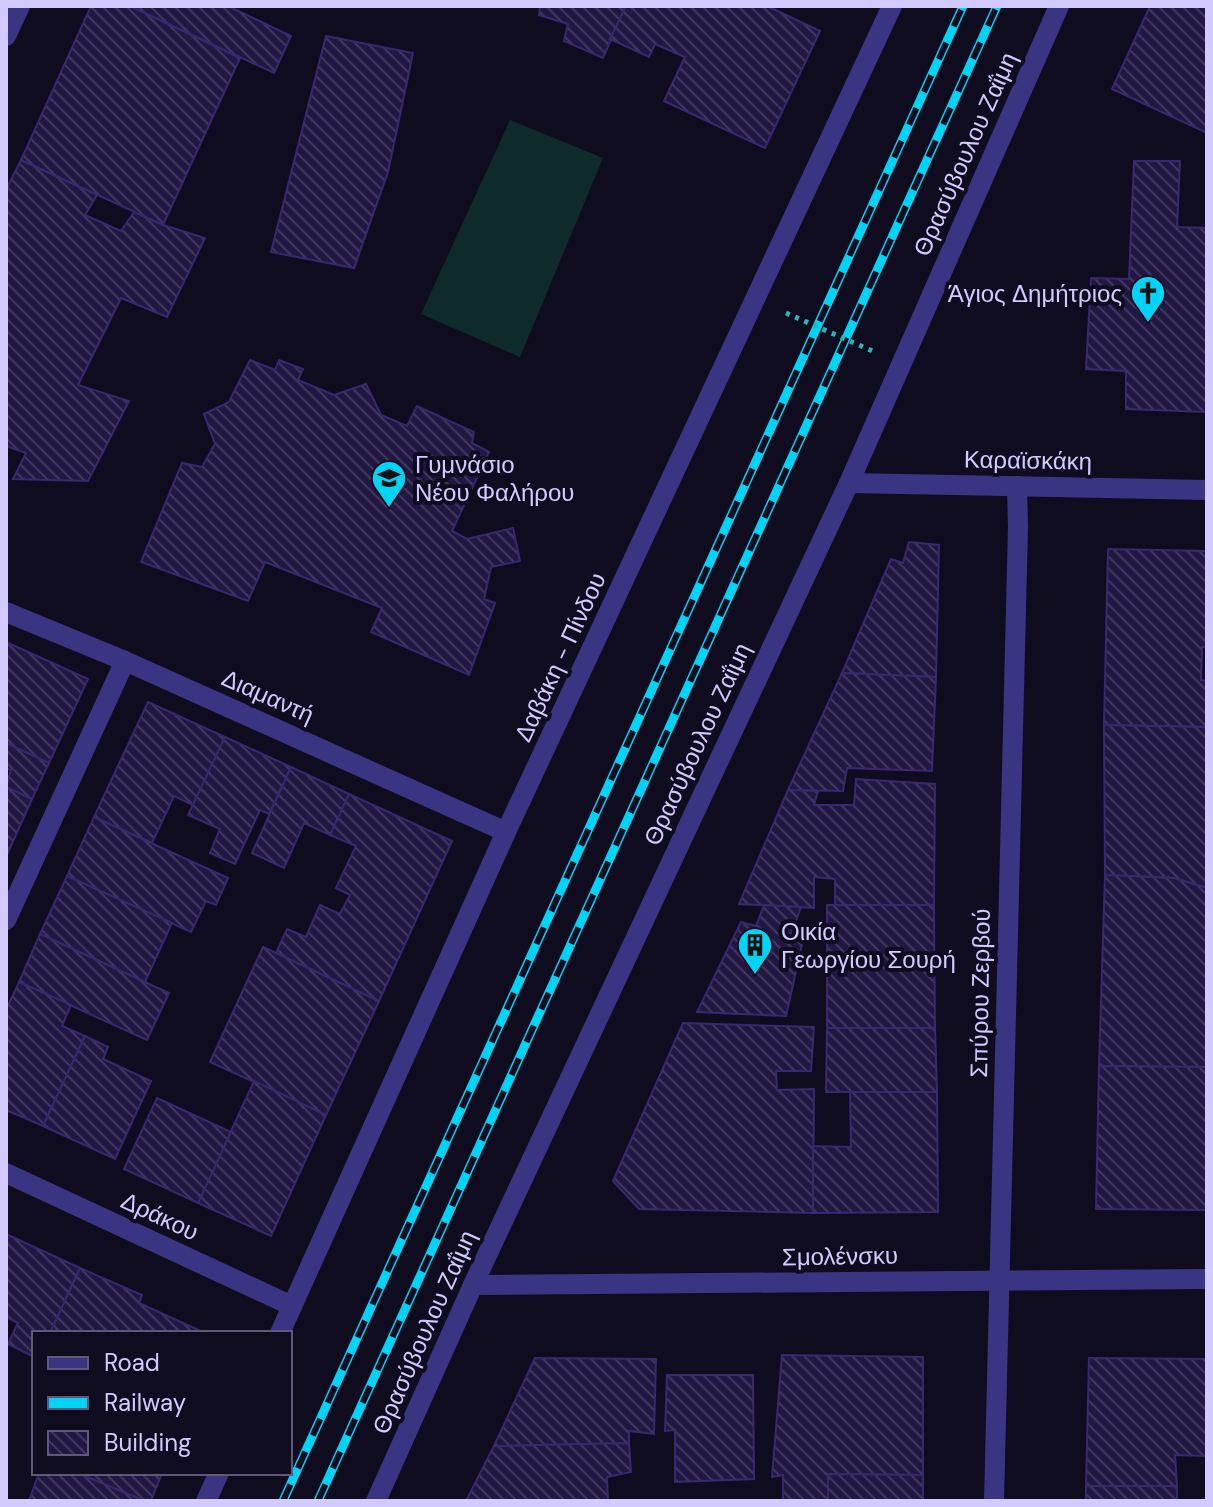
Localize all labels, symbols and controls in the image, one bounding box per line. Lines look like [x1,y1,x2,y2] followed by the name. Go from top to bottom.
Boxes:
[906,47,1024,261] street label: Θρασύβουλου Ζαΐμη
[1129,274,1167,324] church icon: Άγιος Δημήτριος
[948,278,1122,309] place label: Άγιος Δημήτριος
[964,443,1092,477] street label: Καραϊσκάκη
[415,449,574,508] place label: Γυμνάσιο Νέου Φαλήρου
[370,459,408,509] school or university icon: Γυμνάσιο Νέου Φαλήρου
[507,567,613,747] street label: Δαβάκη - Πίνδου
[636,638,758,850] street label: Θρασύβουλου Ζαΐμη
[217,662,319,730] street label: Διαμαντή
[963,908,997,1078] street label: Σπύρου Ζερβού
[781,916,956,975] place label: Οικία Γεωργίου Σουρή
[736,926,774,976] building icon: Οικία Γεωργίου Σουρή
[116,1185,204,1247] street label: Δράκου
[365,1225,483,1439] street label: Θρασύβουλου Ζαΐμη
[782,1239,898,1273] street label: Σμολένσκυ
[32,1331,292,1475] legend
[104,1347,160,1378] text: Road
[104,1387,186,1418] text: Railway
[104,1427,191,1458] text: Building

